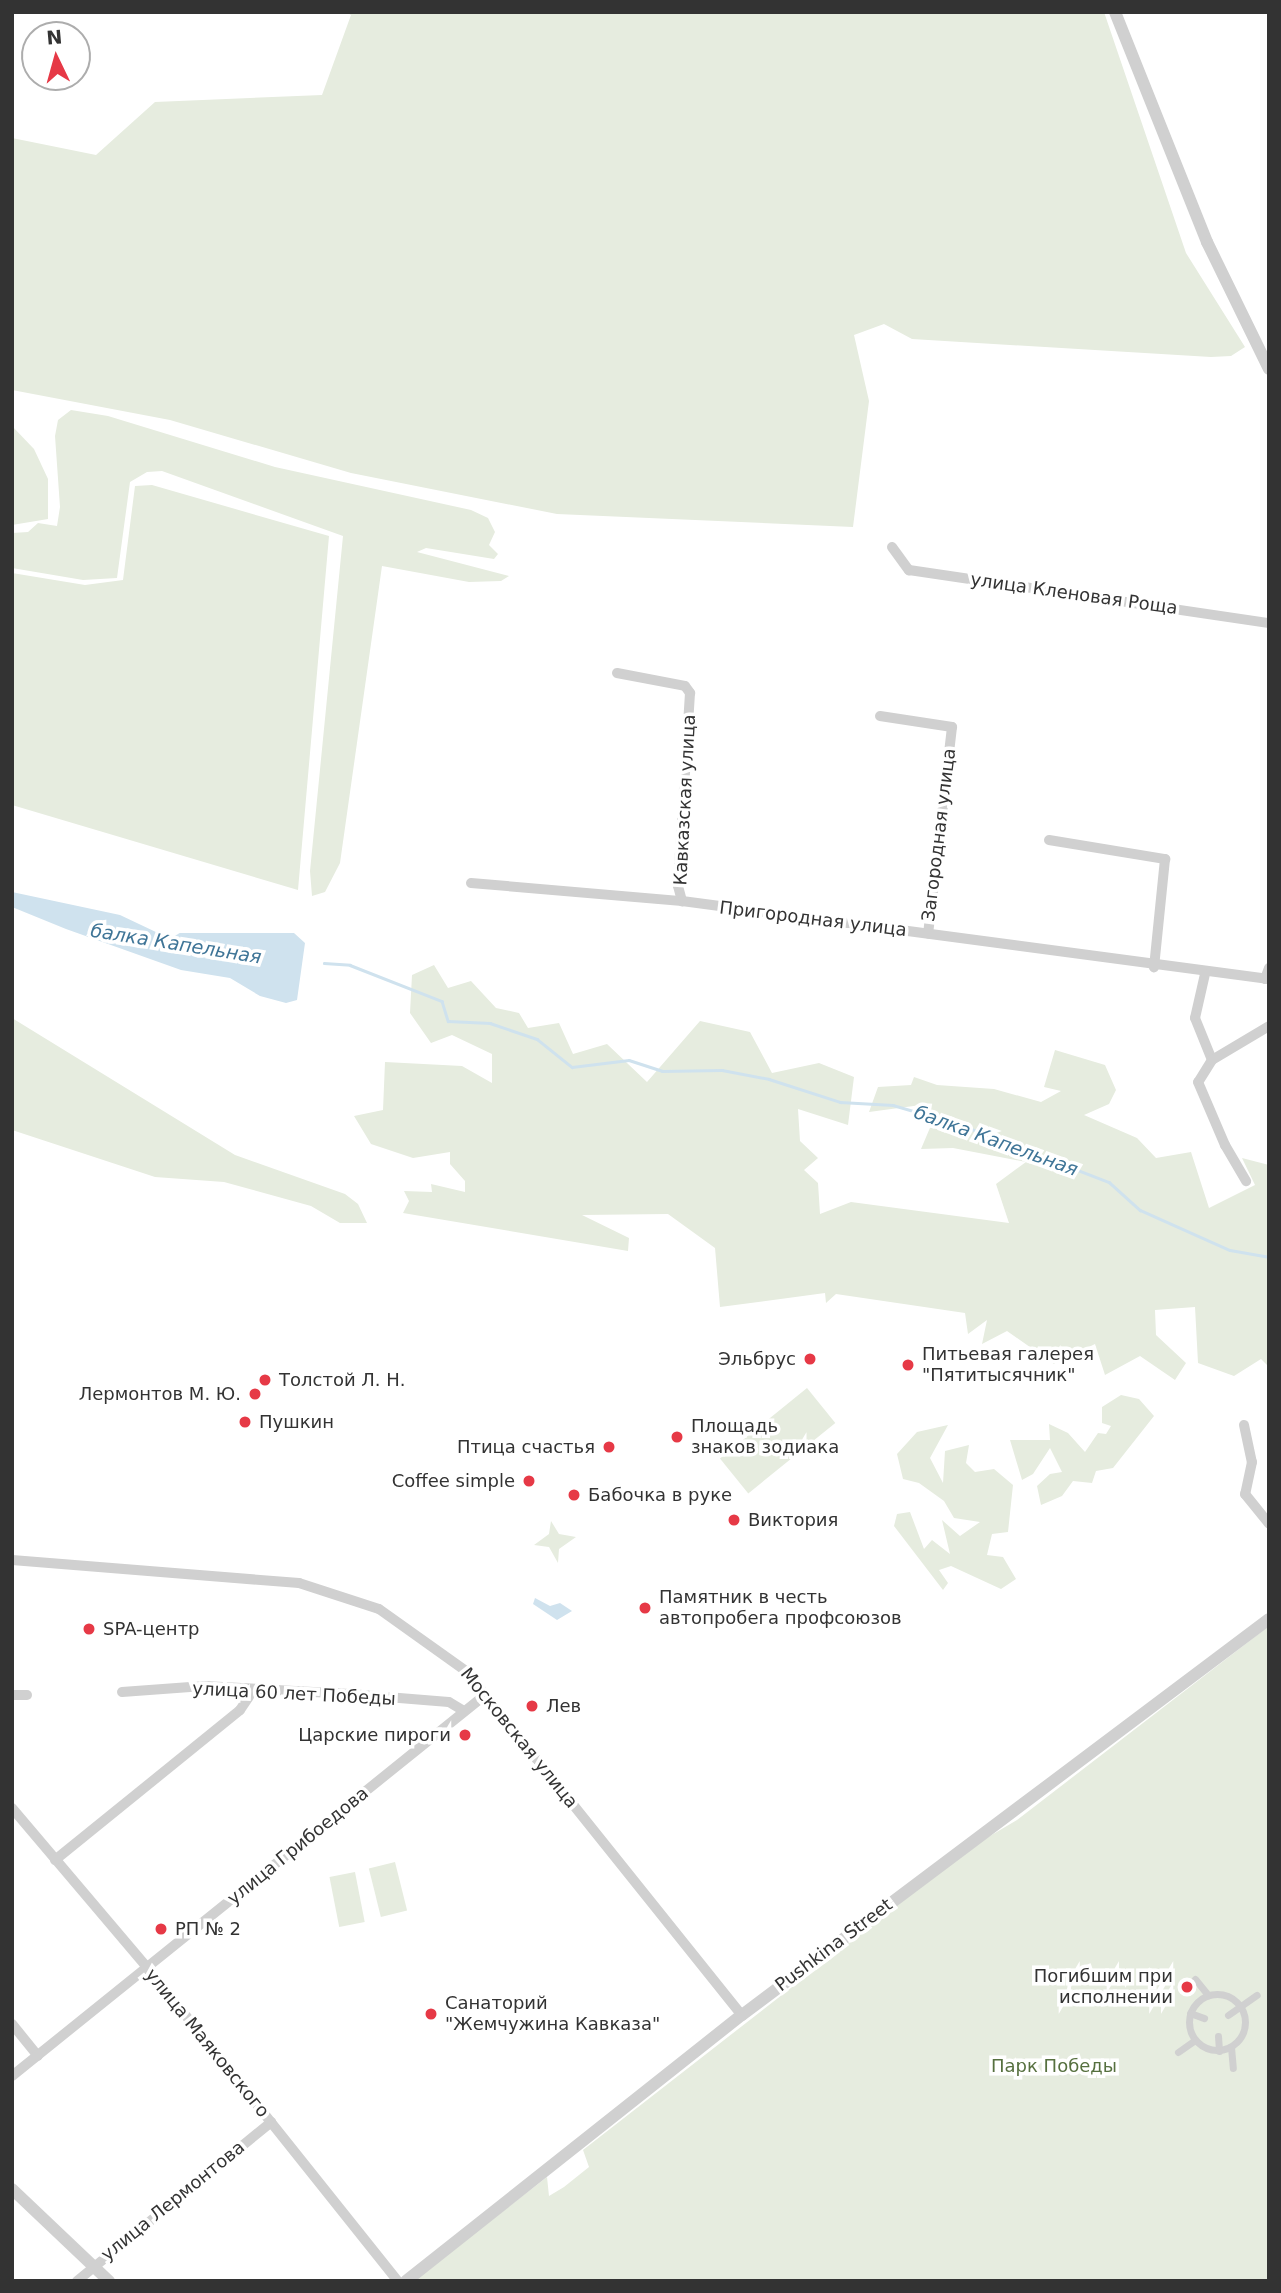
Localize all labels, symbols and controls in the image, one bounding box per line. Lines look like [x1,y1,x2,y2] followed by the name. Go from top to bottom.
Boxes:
[21,21,91,91] north arrow
[45,25,63,49] text: N
[969,569,1179,619] street label: улица Кленовая Роща
[670,714,700,886] street label: Кавказская улица
[918,747,960,923] street label: Загородная улица
[718,897,908,941] street label: Пригородная улица
[89,919,263,969] water label: балка Капельная
[911,1101,1081,1181] water label: балка Капельная
[922,1344,1094,1386] place label: Питьевая галерея "Пятитысячник"
[718,1348,796,1370] place label: Эльбрус
[802,1351,818,1367] marker: Эльбрус
[900,1357,916,1373] marker: Питьевая галерея "Пятитысячник"
[279,1369,406,1391] place label: Толстой Л. Н.
[257,1372,273,1388] marker: Толстой Л. Н.
[79,1383,241,1405] place label: Лермонтов М. Ю.
[247,1386,263,1402] marker: Лермонтов М. Ю.
[259,1411,334,1433] place label: Пушкин
[237,1414,253,1430] marker: Пушкин
[691,1416,839,1458] place label: Площадь знаков зодиака
[669,1429,685,1445] marker: Площадь знаков зодиака
[457,1436,595,1458] place label: Птица счастья
[601,1439,617,1455] marker: Птица счастья
[392,1470,515,1492] place label: Coffee simple
[521,1473,537,1489] marker: Coffee simple
[588,1484,732,1506] place label: Бабочка в руке
[566,1487,582,1503] marker: Бабочка в руке
[748,1509,838,1531] place label: Виктория
[726,1512,742,1528] marker: Виктория
[659,1587,902,1630] place label: Памятник в честь автопробега профсоюзов
[637,1600,653,1616] marker: Памятник в честь автопробега профсоюзов
[103,1618,200,1640] place label: SPA-центр
[81,1621,97,1637] marker: SPA-центр
[456,1663,582,1813] street label: Московская улица
[192,1678,396,1710] street label: улица 60 лет Победы
[546,1695,581,1717] place label: Лев
[524,1698,540,1714] marker: Лев
[298,1724,451,1746] place label: Царские пироги
[457,1727,473,1743] marker: Царские пироги
[223,1782,373,1910] street label: улица Грибоедова
[771,1894,897,1996] street label: Pushkina Street
[175,1918,241,1940] place label: РП № 2
[153,1921,169,1937] marker: РП № 2
[140,1964,274,2122] street label: улица Маяковского
[1034,1966,1173,2008] place label: Погибшим при исполнении
[1179,1979,1195,1995] marker: Погибшим при исполнении
[445,1993,660,2036] place label: Санаторий "Жемчужина Кавказа"
[423,2006,439,2022] marker: Санаторий "Жемчужина Кавказа"
[991,2055,1117,2077] park label: Парк Победы
[97,2136,249,2266] street label: улица Лермонтова

